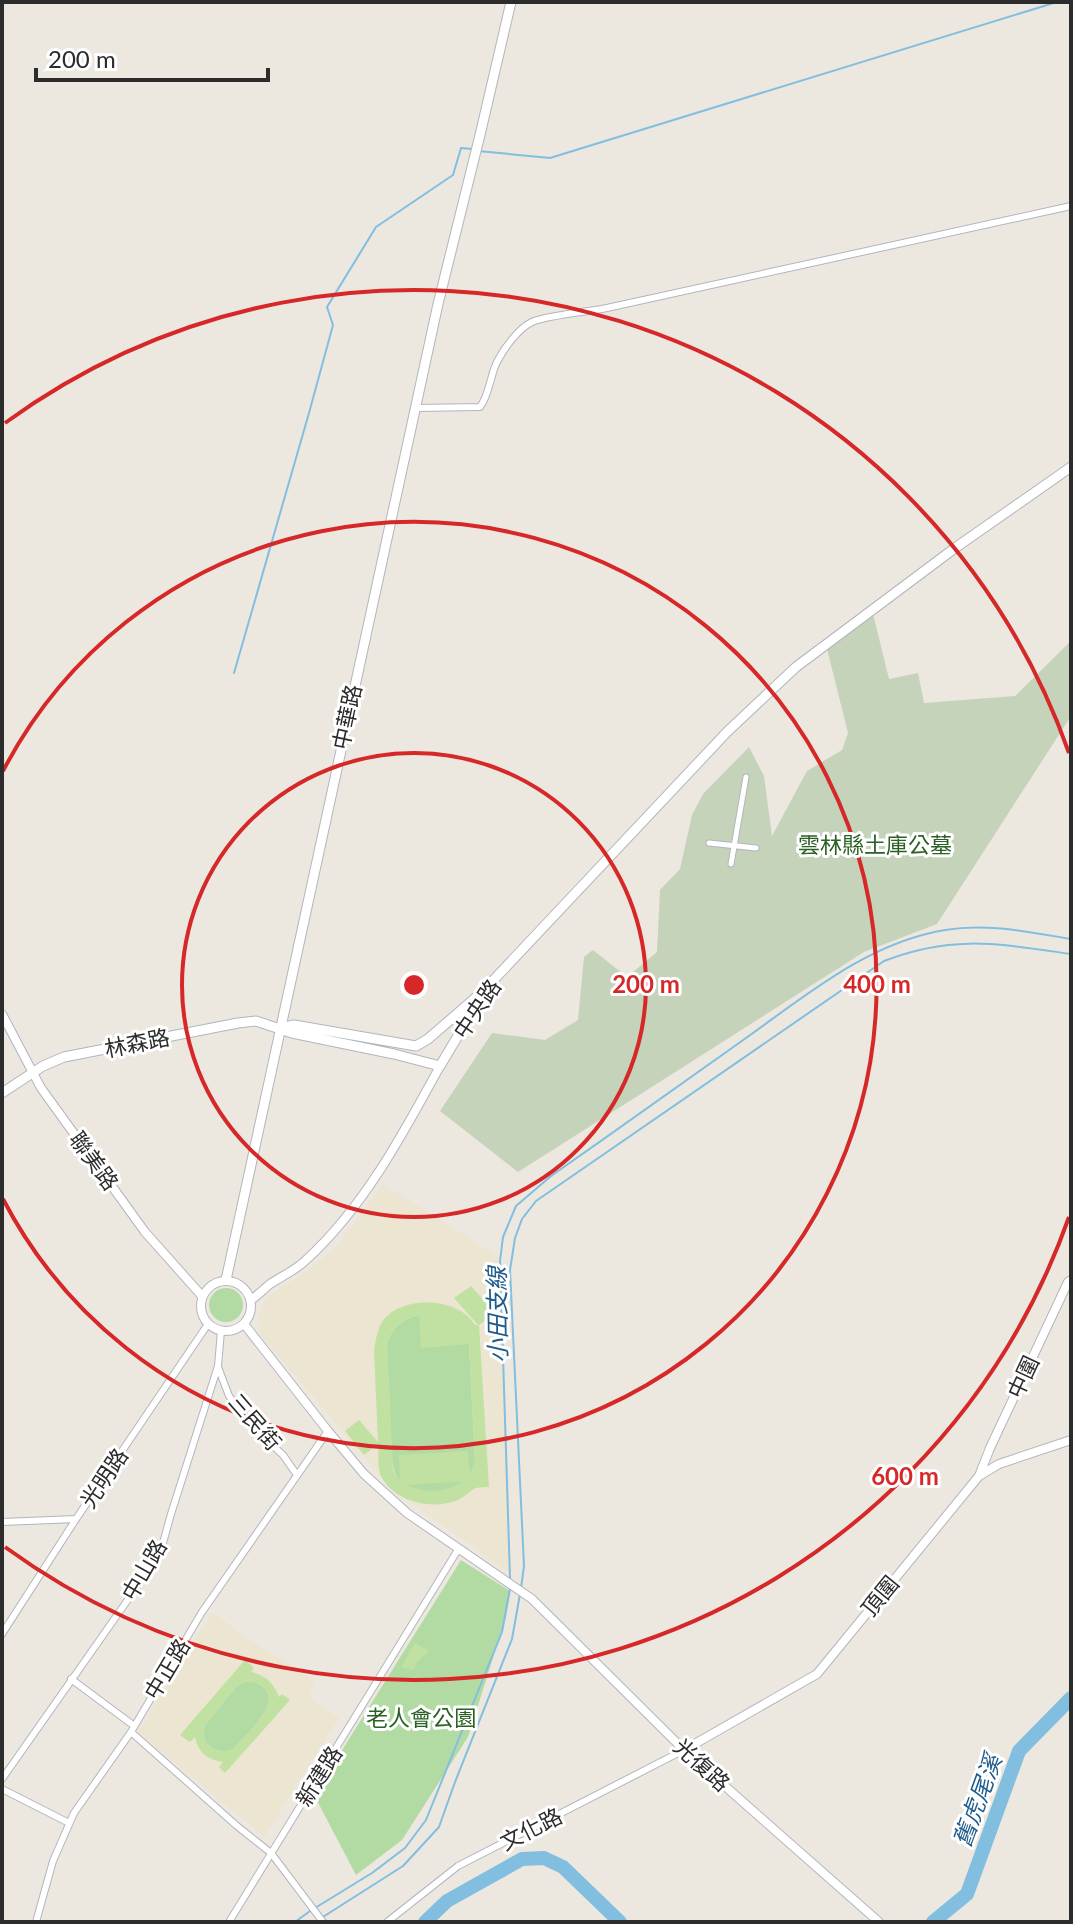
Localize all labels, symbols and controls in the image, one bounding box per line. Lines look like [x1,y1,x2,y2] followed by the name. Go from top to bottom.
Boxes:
[36,32,268,82] scale bar
[48,44,116,73] text: 200 m
[326,682,367,752] street label: 中華路
[798,831,952,858] park label: 雲林縣土庫公墓
[612,969,680,998] text: 200 m
[843,969,911,998] text: 400 m
[400,971,428,999] centre of rings
[447,974,506,1044] street label: 中央路
[102,1023,172,1062] street label: 林森路
[64,1126,125,1195] street label: 聯美路
[481,1264,512,1363] water label: 小田支線
[1001,1351,1044,1402] street label: 中圍
[224,1388,287,1455] street label: 三民街
[74,1443,133,1513] street label: 光明路
[871,1461,939,1490] text: 600 m
[115,1534,172,1605] street label: 中山路
[855,1570,904,1621] street label: 頂圍
[138,1633,195,1704] street label: 中正路
[366,1704,476,1731] park label: 老人會公園
[669,1733,736,1797] street label: 光復路
[290,1741,348,1811] street label: 新建路
[947,1748,1008,1851] water label: 舊虎尾溪
[495,1802,566,1856] street label: 文化路

